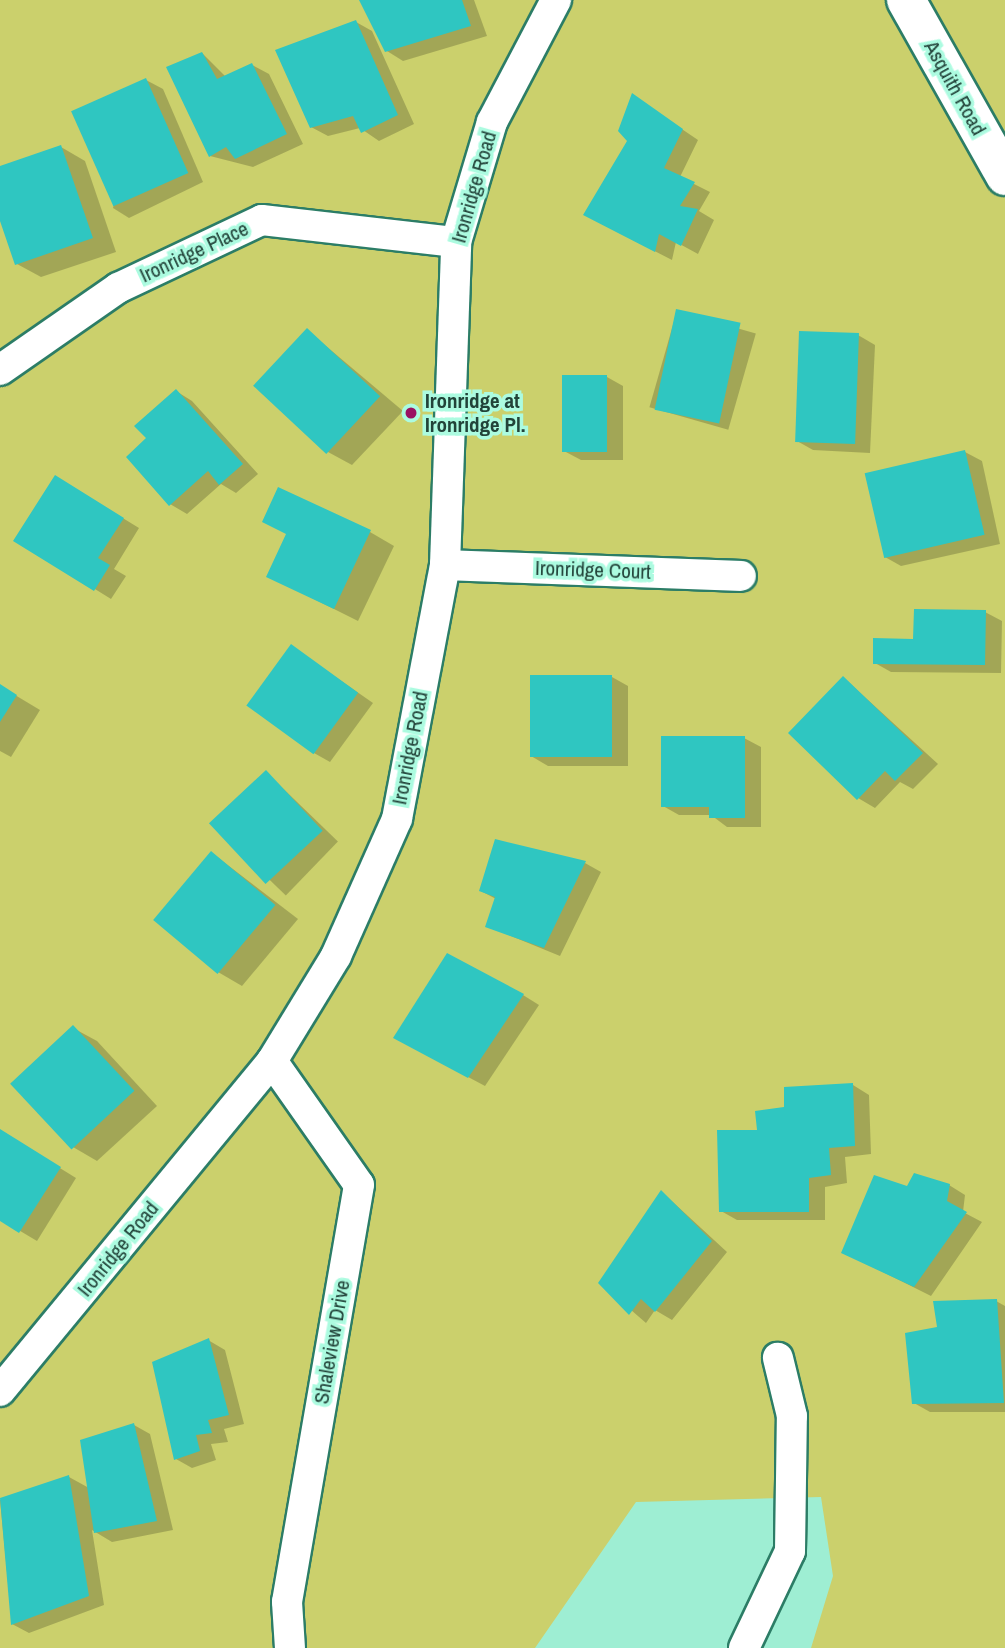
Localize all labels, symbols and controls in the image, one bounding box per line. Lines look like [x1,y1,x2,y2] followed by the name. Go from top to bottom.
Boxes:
[919,36,991,140] street label: Asquith Road
[446,128,502,246] street label: Ironridge Road
[136,216,252,288] street label: Ironridge Place
[425,388,525,438] place label: Ironridge at Ironridge Pl.
[403,405,419,421] marker: Ironridge at Ironridge Pl.
[535,555,651,585] street label: Ironridge Court
[387,689,433,807] street label: Ironridge Road
[72,1196,164,1302] street label: Ironridge Road
[309,1278,355,1406] street label: Shaleview Drive

